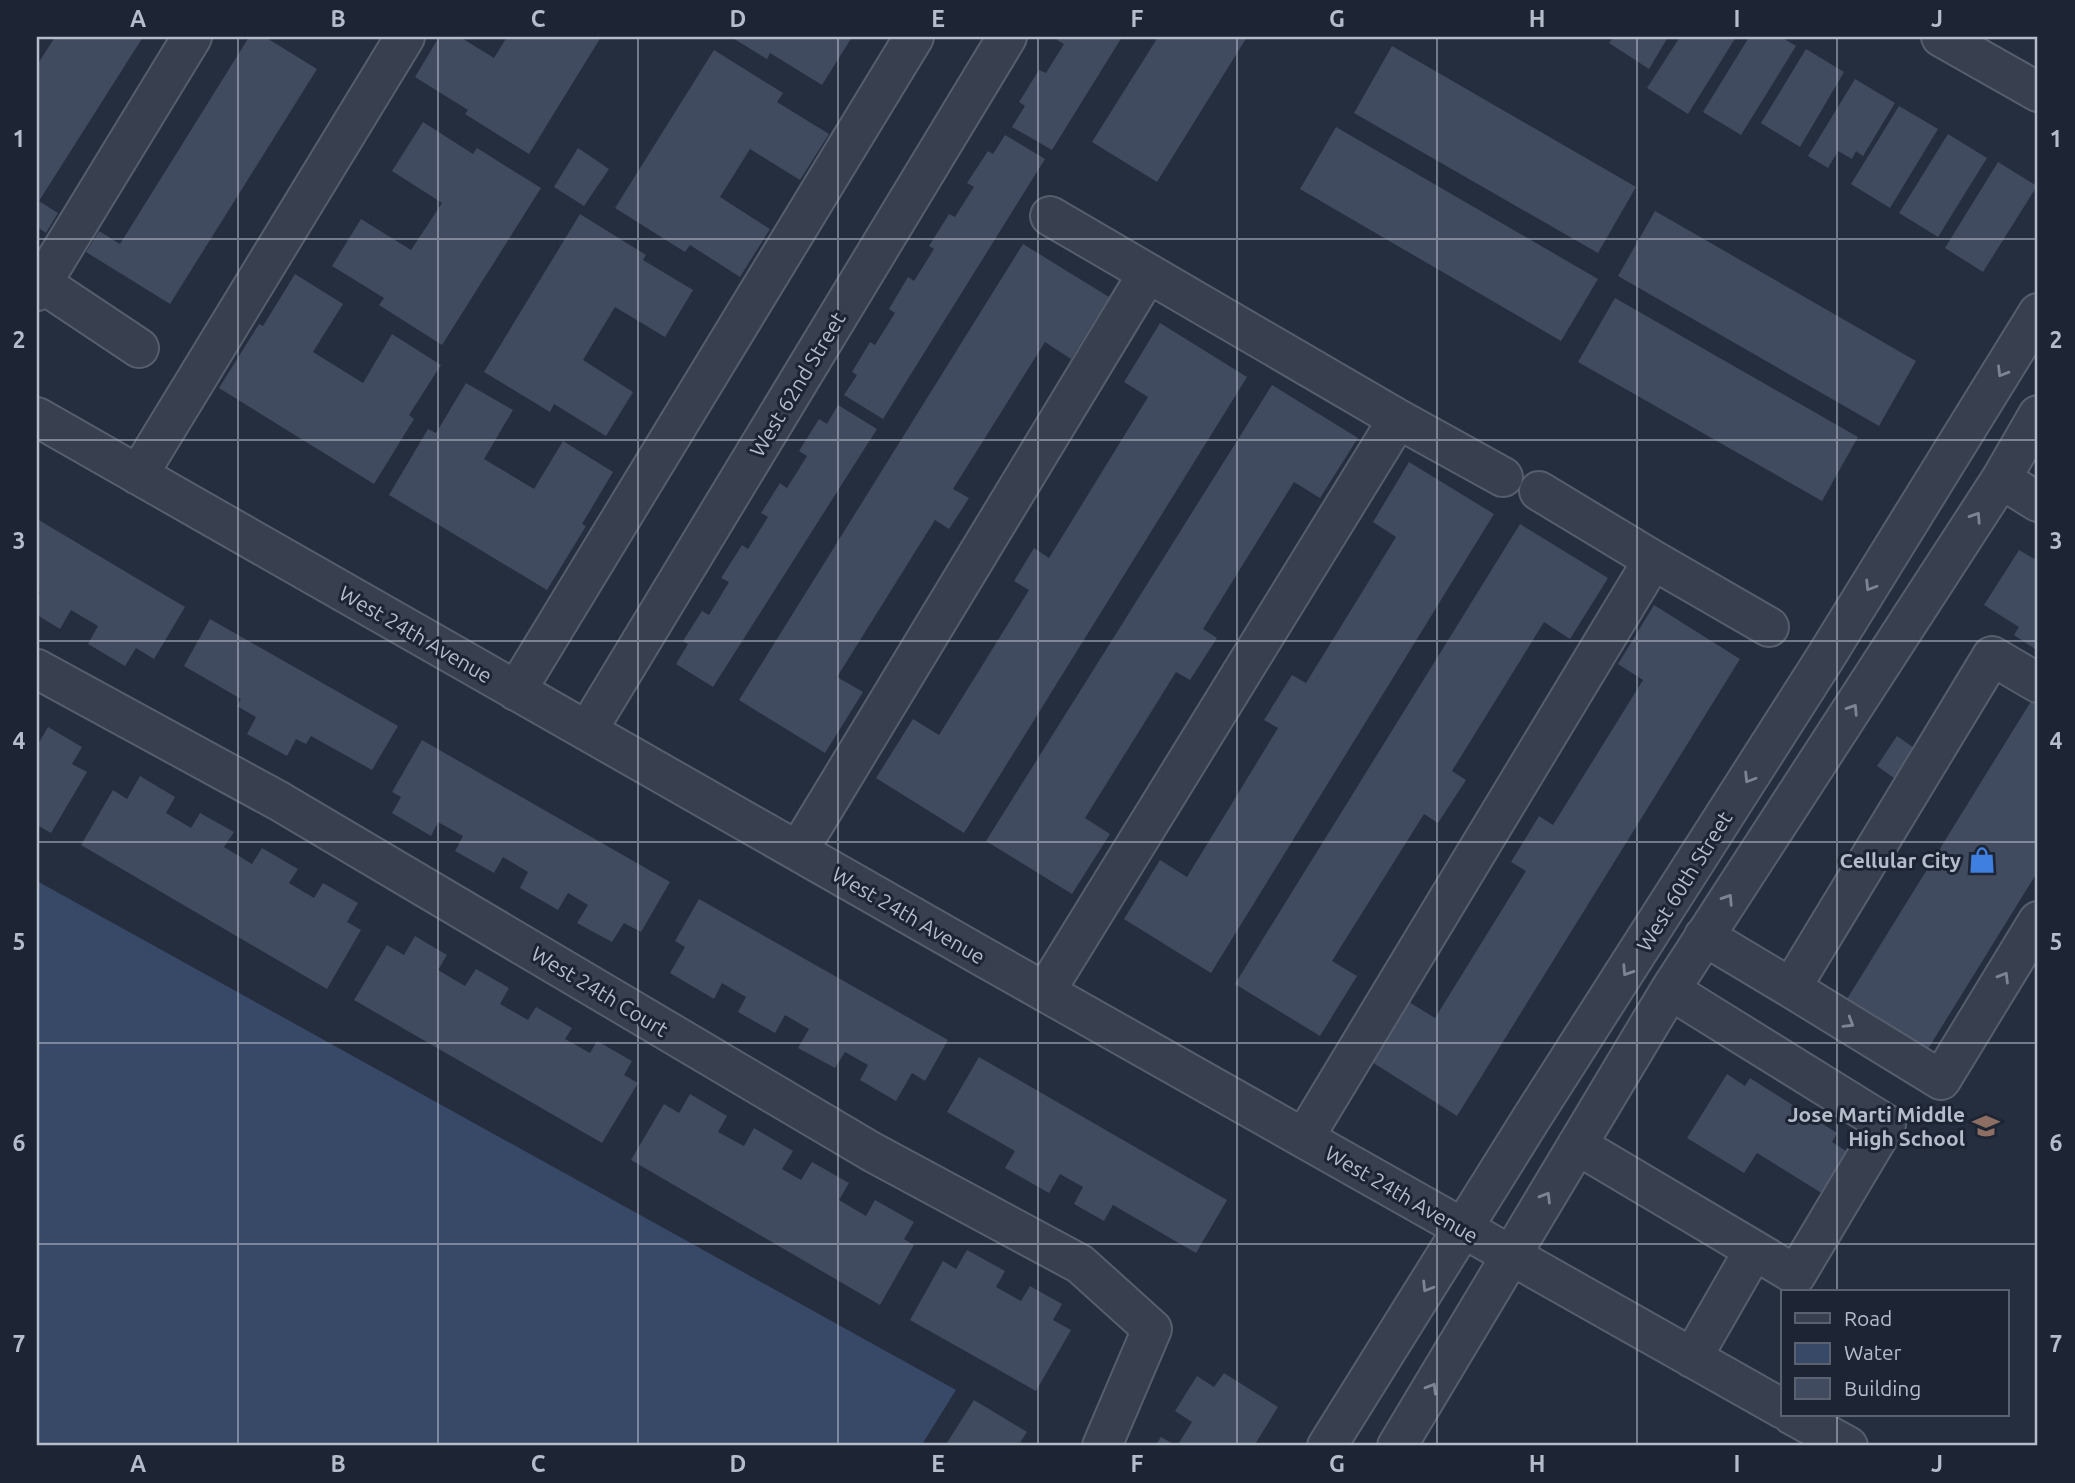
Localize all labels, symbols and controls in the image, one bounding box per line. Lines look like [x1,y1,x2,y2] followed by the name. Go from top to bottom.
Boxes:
[130,6,146,31] text: A
[330,6,346,31] text: B
[531,6,546,31] text: C
[730,6,746,31] text: D
[931,6,945,31] text: E
[1131,6,1144,31] text: F
[1329,6,1345,31] text: G
[1529,6,1545,31] text: H
[1734,6,1740,31] text: I
[1931,6,1943,31] text: J
[13,126,25,151] text: 1
[2050,126,2062,151] text: 1
[744,307,850,461] street label: West 62nd Street
[13,327,25,352] text: 2
[2050,327,2062,352] text: 2
[1998,364,2011,377] one-way arrow
[1967,512,1980,525] one-way arrow
[13,528,25,553] text: 3
[2050,528,2062,553] text: 3
[1865,578,1878,591] one-way arrow
[335,581,497,687] street label: West 24th Avenue
[1845,703,1858,716] one-way arrow
[13,728,26,753] text: 4
[2050,728,2063,753] text: 4
[1744,771,1757,784] one-way arrow
[1631,807,1737,955] street label: West 60th Street
[1967,845,1997,875] shop icon: Cellular City
[1839,848,1961,872] place label: Cellular City
[828,862,990,968] street label: West 24th Avenue
[1720,894,1732,907] one-way arrow
[13,929,25,954] text: 5
[2050,929,2062,954] text: 5
[527,941,673,1041] street label: West 24th Court
[1622,963,1635,976] one-way arrow
[1995,972,2008,985] one-way arrow
[1842,1015,1855,1028] one-way arrow
[1788,1102,1965,1150] place label: Jose Marti Middle High School
[1971,1111,2001,1141] school or university icon: Jose Marti Middle High School
[13,1130,26,1155] text: 6
[2050,1130,2063,1155] text: 6
[1321,1141,1483,1247] street label: West 24th Avenue
[1537,1192,1550,1205] one-way arrow
[1423,1280,1436,1293] one-way arrow
[1781,1290,2008,1416] legend
[1844,1306,1892,1330] text: Road
[13,1331,25,1356] text: 7
[2050,1331,2062,1356] text: 7
[1844,1340,1902,1364] text: Water
[1844,1376,1921,1400] text: Building
[1424,1382,1437,1395] one-way arrow
[130,1451,146,1476] text: A
[330,1451,346,1476] text: B
[531,1451,546,1476] text: C
[730,1451,746,1476] text: D
[931,1451,945,1476] text: E
[1131,1451,1144,1476] text: F
[1329,1451,1345,1476] text: G
[1529,1451,1545,1476] text: H
[1734,1451,1740,1476] text: I
[1931,1451,1943,1476] text: J

